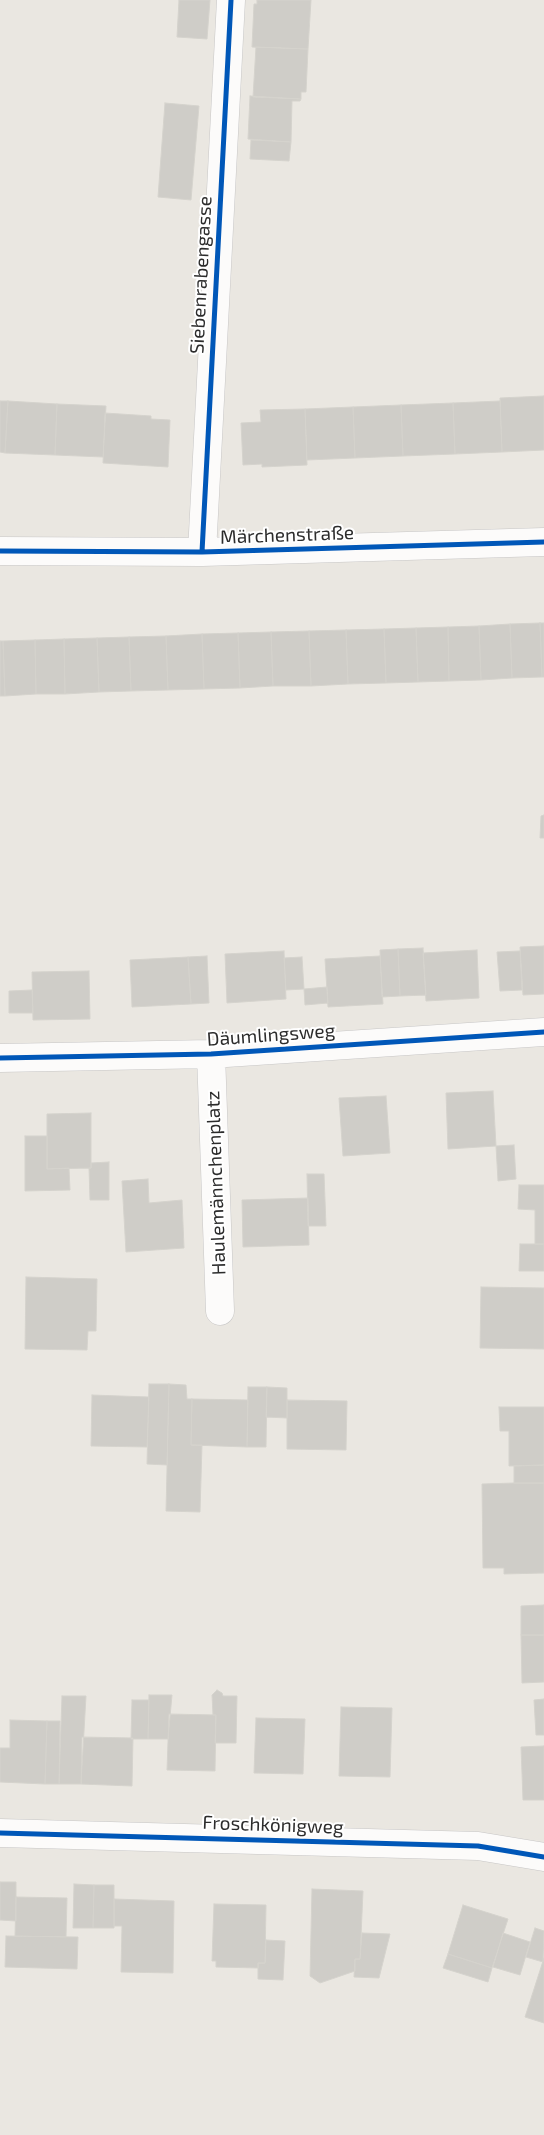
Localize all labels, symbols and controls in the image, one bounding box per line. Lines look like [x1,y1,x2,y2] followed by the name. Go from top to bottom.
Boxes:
[185,195,217,355] street label: Siebenrabengasse
[220,521,354,549] street label: Märchenstraße
[206,1019,336,1051] street label: Däumlingsweg
[201,1090,231,1276] street label: Haulemännchenplatz
[202,1811,344,1839] street label: Froschkönigweg

